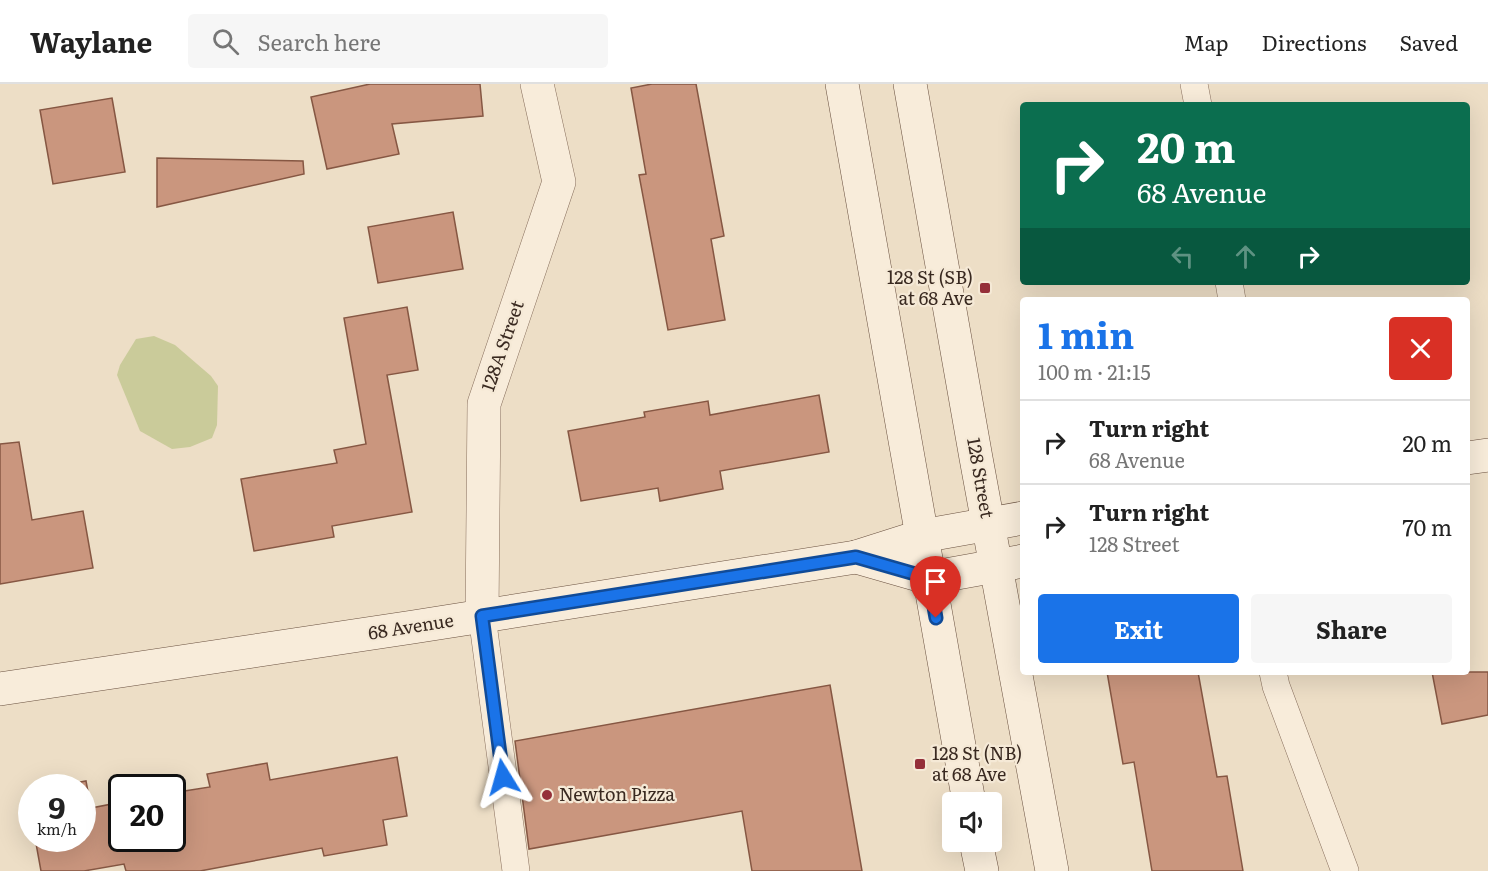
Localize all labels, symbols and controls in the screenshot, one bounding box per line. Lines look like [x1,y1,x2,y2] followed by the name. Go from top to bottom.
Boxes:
[188,14,608,68] search box
[30,20,152,62] text: Waylane
[209,25,242,58] icon: search
[257,25,381,58] text: Search here
[1184,26,1229,57] text: Map
[1262,26,1367,57] text: Directions
[1400,26,1458,57] text: Saved
[1137,114,1236,176] text: 20 m
[1038,126,1116,204] icon: right
[1137,171,1267,211] text: 68 Avenue
[1166,240,1199,273] icon: left
[1229,240,1262,273] icon: ahead
[1292,240,1325,273] icon: right
[887,263,973,311] place label: 128 St (SB) at 68 Ave
[978,281,992,295] marker: 128 St (SB) at 68 Ave
[473,296,530,395] street label: 128A Street
[1038,307,1134,360] text: 1 min
[1389,317,1452,380] button: close
[1038,356,1151,386] text: 100 m · 21:15
[1089,411,1209,444] text: Turn right
[1038,426,1071,459] icon: right
[1402,426,1452,459] text: 20 m
[961,435,1002,521] street label: 128 Street
[1089,444,1185,474] text: 68 Avenue
[1089,495,1209,528] text: Turn right
[1038,510,1071,543] icon: right
[1402,510,1452,543] text: 70 m
[1089,528,1180,558] text: 128 Street
[910,556,961,618] pin
[919,565,952,598] icon: arrive
[1038,594,1239,663] button: Exit
[1251,594,1452,663] button: Share
[366,605,456,646] street label: 68 Avenue
[932,739,1022,787] place label: 128 St (NB) at 68 Ave
[471,745,535,809] position arrow
[913,757,927,771] marker: 128 St (NB) at 68 Ave
[108,774,186,852] speed limit sign: 20
[559,780,675,807] place label: Newton Pizza
[48,784,66,828] text: 9
[540,788,554,802] marker: Newton Pizza
[942,792,1002,852] map controls
[942,792,1002,852] button: sound
[37,817,77,840] text: km/h

